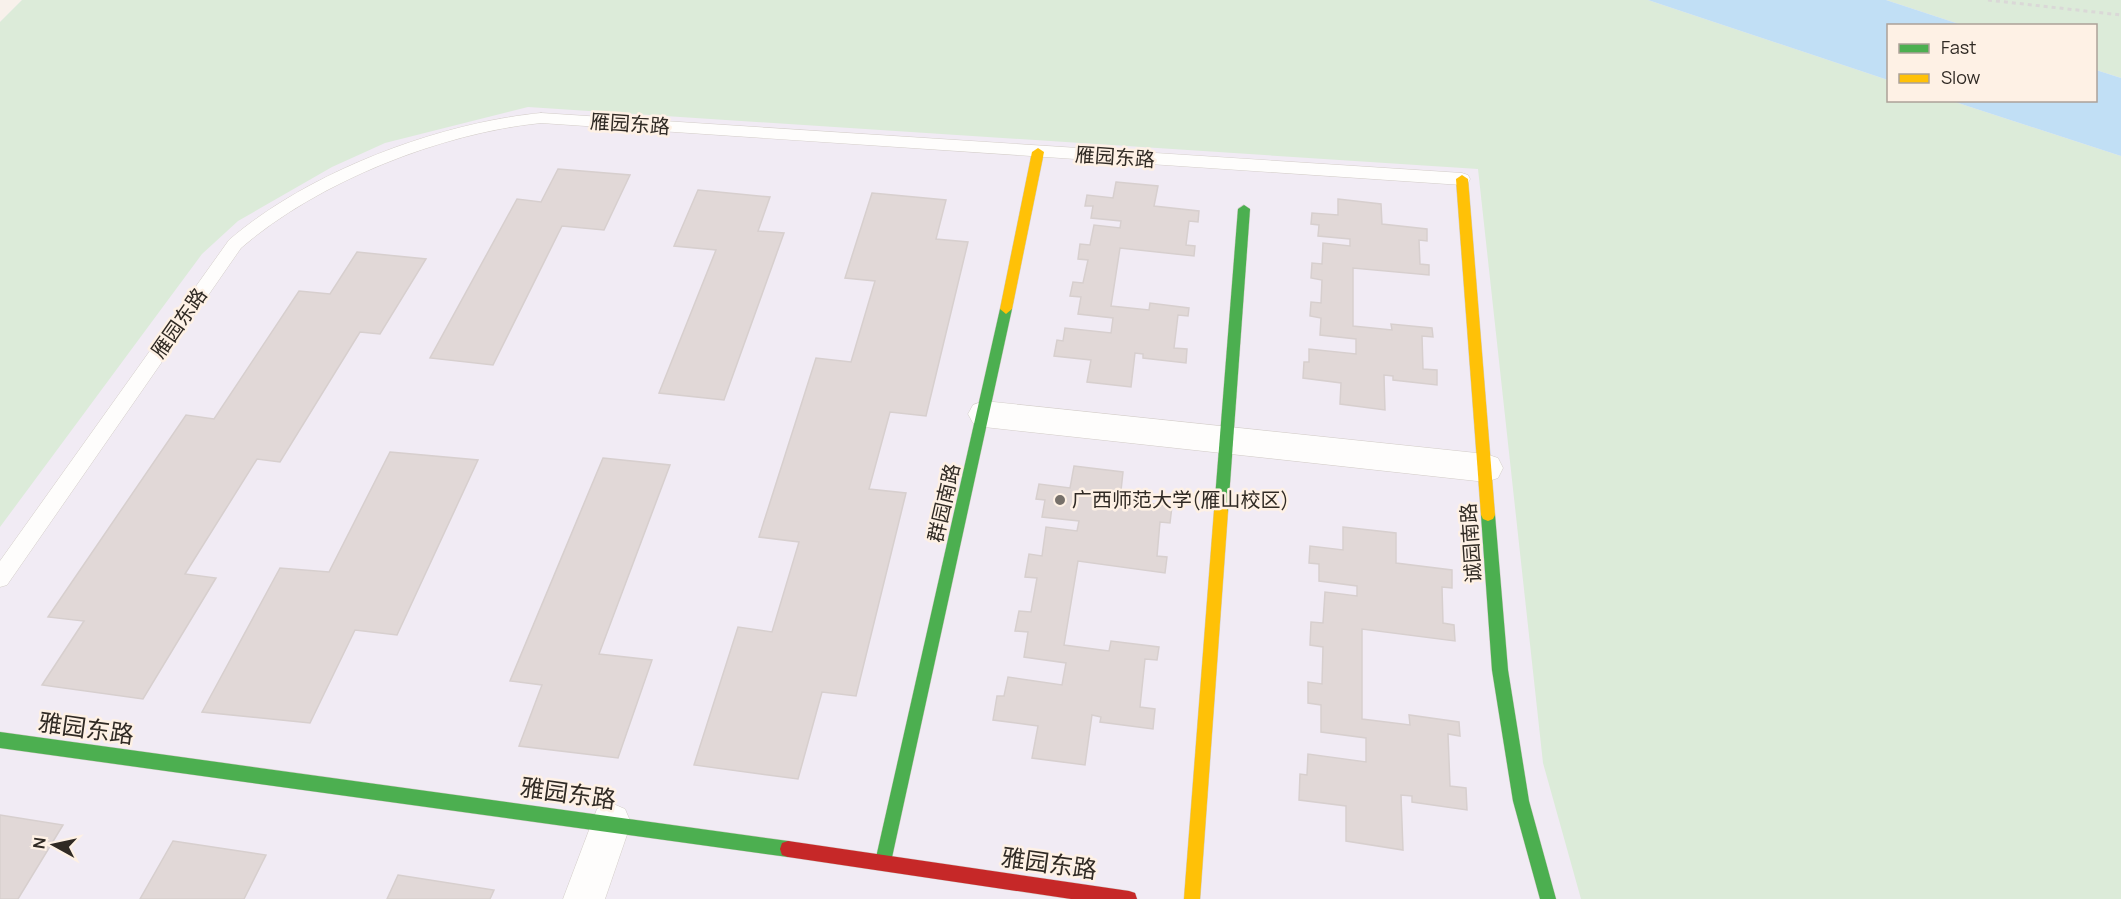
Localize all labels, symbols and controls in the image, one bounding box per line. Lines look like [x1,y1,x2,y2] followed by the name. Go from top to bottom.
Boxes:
[1887,24,2097,102] legend
[1941,35,1976,59] text: Fast
[1941,65,1981,89] text: Slow
[589,107,671,140] street label: 雁园东路
[1074,140,1156,173] street label: 雁园东路
[145,282,213,363] street label: 雁园东路
[921,461,966,545] street label: 群园南路
[1072,486,1289,513] place label: 广西师范大学(雁山校区)
[1053,493,1067,507] marker: 广西师范大学(雁山校区)
[1454,502,1487,584] street label: 诚园南路
[36,704,136,751] street label: 雅园东路
[518,769,618,816] street label: 雅园东路
[24,815,84,875] north arrow
[27,836,51,850] text: N
[999,839,1099,886] street label: 雅园东路

